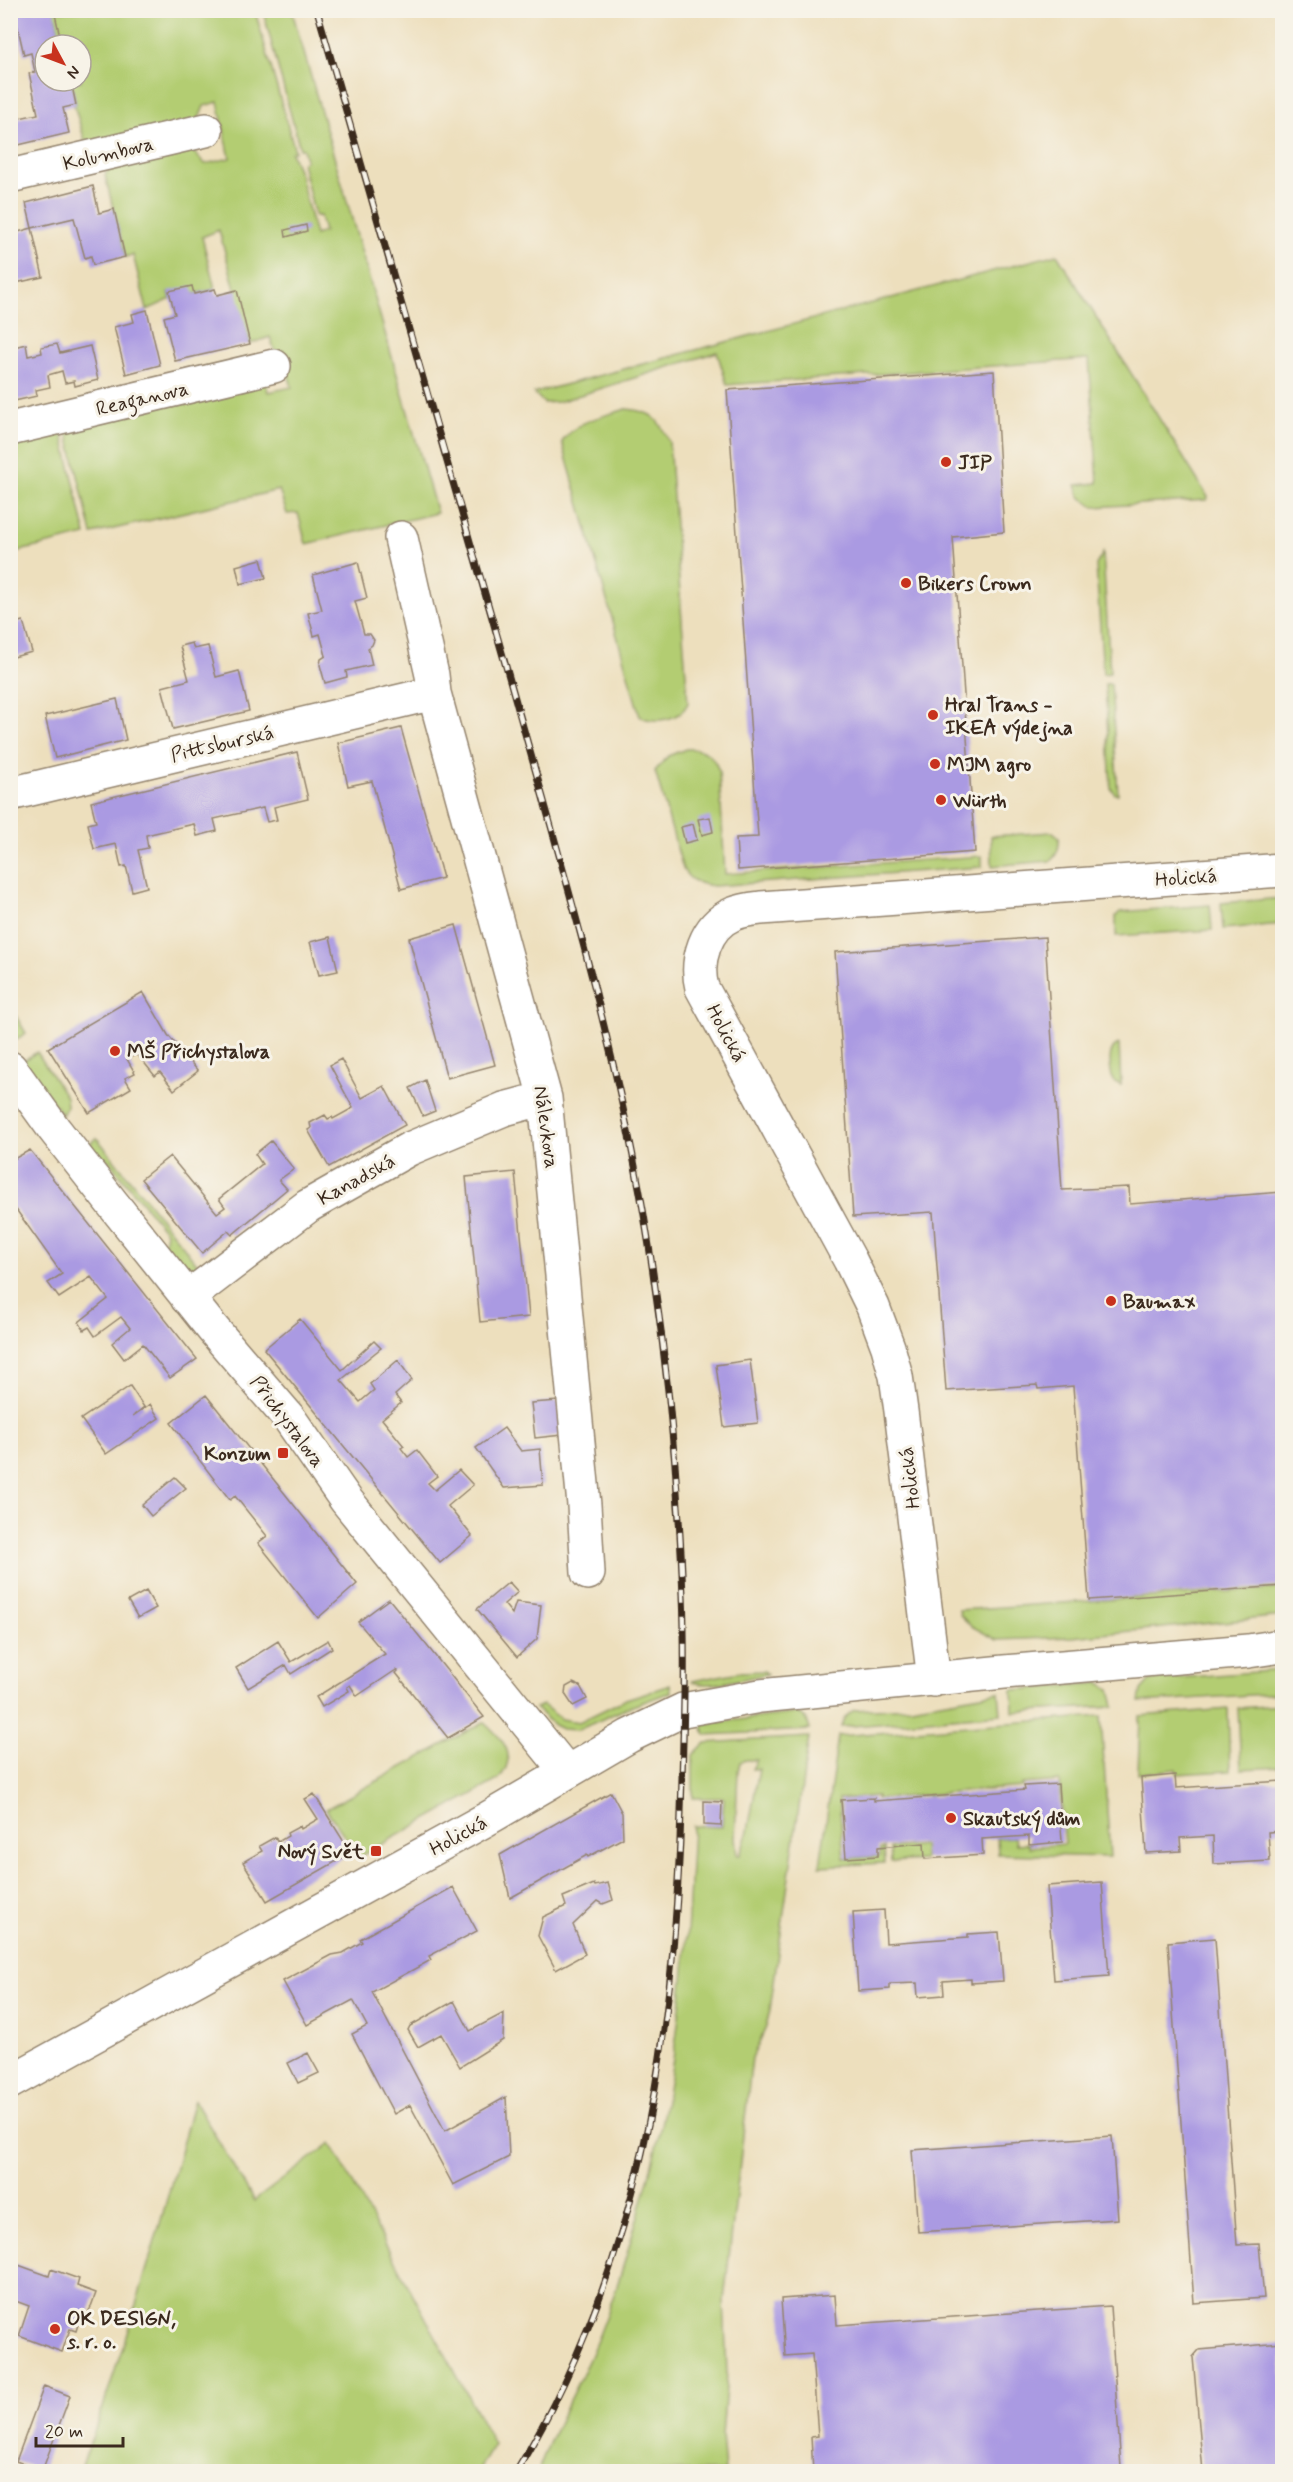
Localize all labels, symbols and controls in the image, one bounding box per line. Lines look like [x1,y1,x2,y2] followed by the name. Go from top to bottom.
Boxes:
[33,33,93,93] north arrow
[62,61,85,83] text: N
[60,131,156,178] street label: Kolumbova
[93,376,192,425] street label: Reaganova
[958,450,992,477] place label: JIP
[939,455,953,469] marker: JIP
[918,571,1032,598] place label: Bikers Crown
[899,576,913,590] marker: Bikers Crown
[945,692,1073,742] place label: Hral Trans - IKEA výdejna
[926,708,940,722] marker: Hral Trans - IKEA výdejna
[168,719,277,769] street label: Pittsburská
[947,752,1031,779] place label: MJM agro
[928,757,942,771] marker: MJM agro
[952,788,1007,815] place label: Würth
[934,793,948,807] marker: Würth
[1154,863,1218,894] street label: Holická
[699,1000,752,1068] street label: Holická
[127,1039,270,1066] place label: MŠ Přichystalova
[108,1044,122,1058] marker: MŠ Přichystalova
[526,1084,565,1170] street label: Nálevkova
[313,1148,400,1213] street label: Kanadská
[1123,1289,1195,1316] place label: Baumax
[1104,1294,1118,1308] marker: Baumax
[243,1370,330,1474] street label: Přichystalova
[204,1441,271,1468] place label: Konzum
[893,1445,928,1510] street label: Holická
[276,1446,290,1460] marker: Konzum
[963,1806,1081,1833] place label: Skautský dům
[425,1809,492,1863] street label: Holická
[944,1811,958,1825] marker: Skautský dům
[278,1839,365,1866] place label: Nový Svět
[369,1844,383,1858] marker: Nový Svět
[66,2306,176,2356] place label: OK DESIGN, s. r. o.
[48,2322,62,2336] marker: OK DESIGN, s. r. o.
[36,2410,123,2448] scale bar
[45,2420,83,2444] text: 20 m

